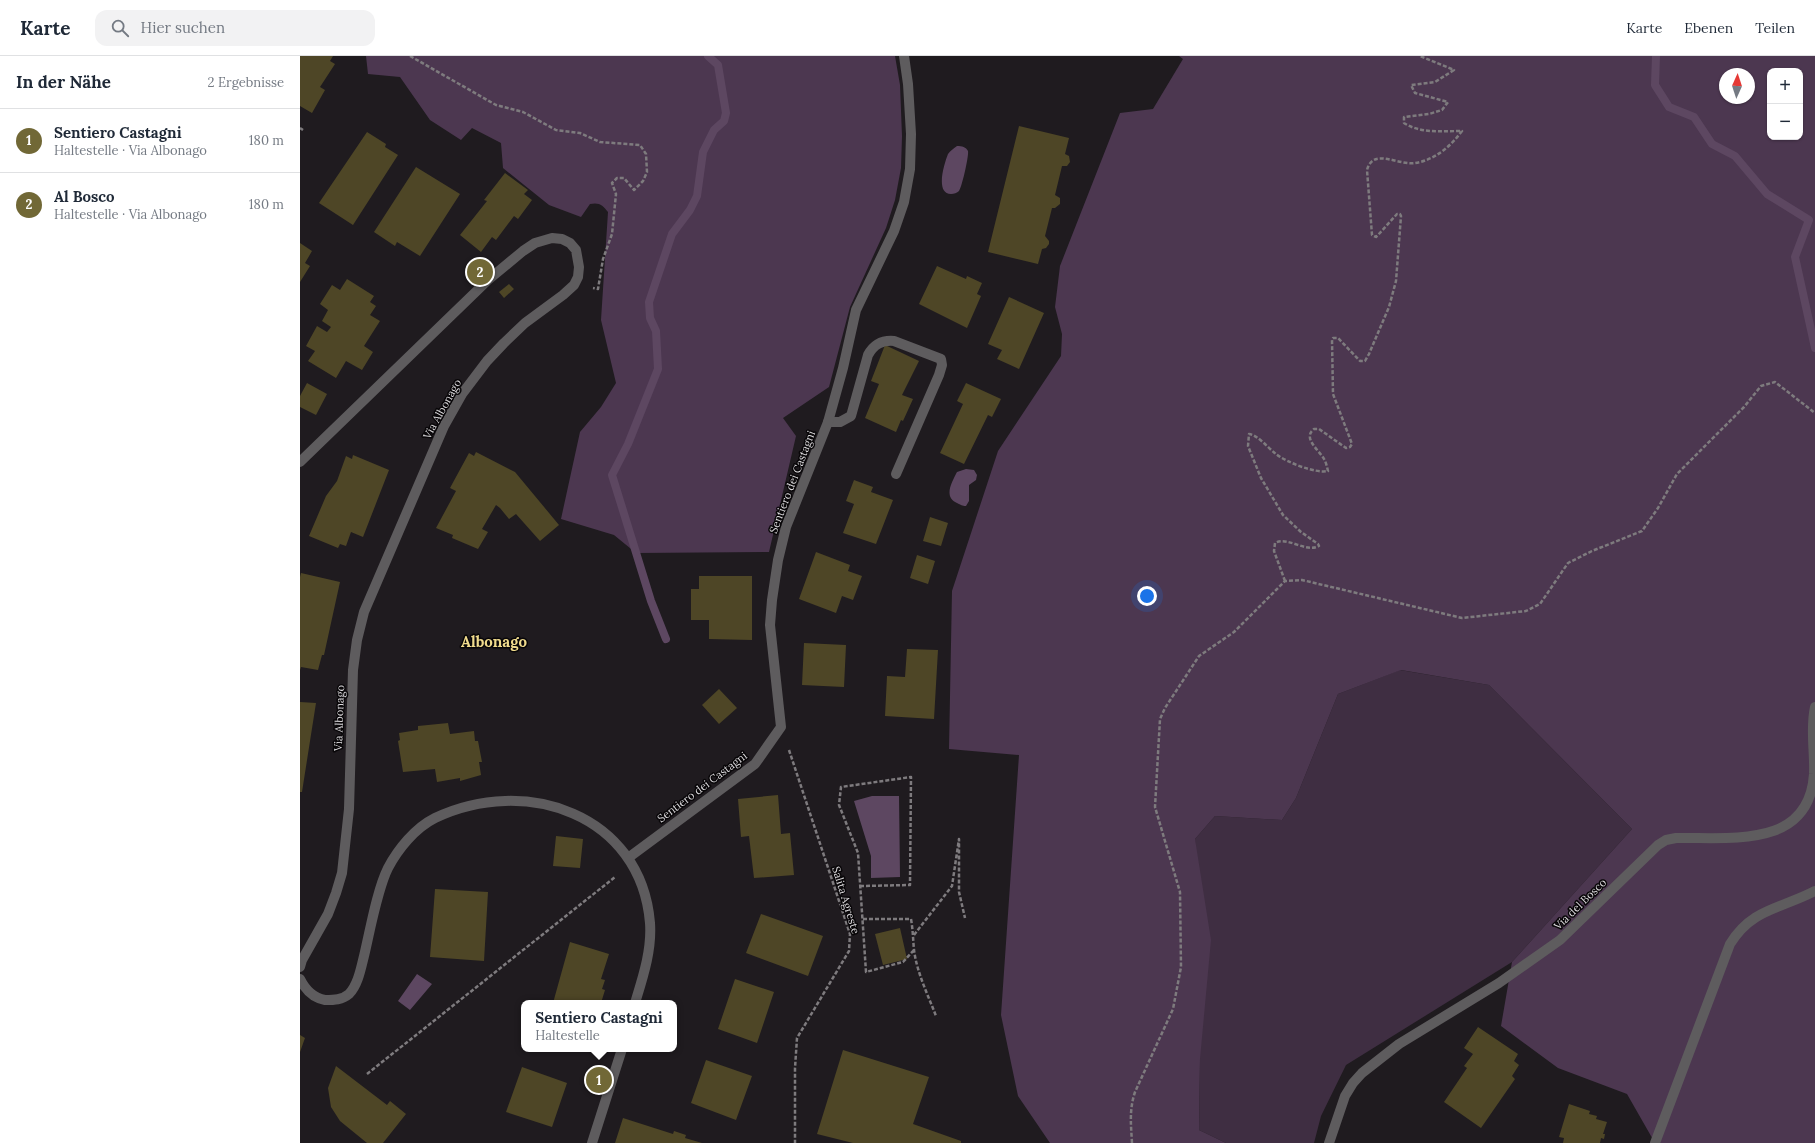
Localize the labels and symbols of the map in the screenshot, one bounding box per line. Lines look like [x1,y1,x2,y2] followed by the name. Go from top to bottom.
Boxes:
[1719,68,1755,104] north arrow
[467,257,493,287] pin: 2
[419,377,464,442] street label: Via Albonago
[766,429,818,535] street label: Sentiero dei Castagni
[1137,586,1157,606] your location
[461,632,527,651] district label: Albonago
[331,685,347,752] street label: Via Albonago
[654,749,750,825] street label: Sentiero dei Castagni
[829,865,863,936] street label: Salita Agreste
[1550,875,1609,933] street label: Via del Bosco
[586,1065,612,1095] pin: 1

